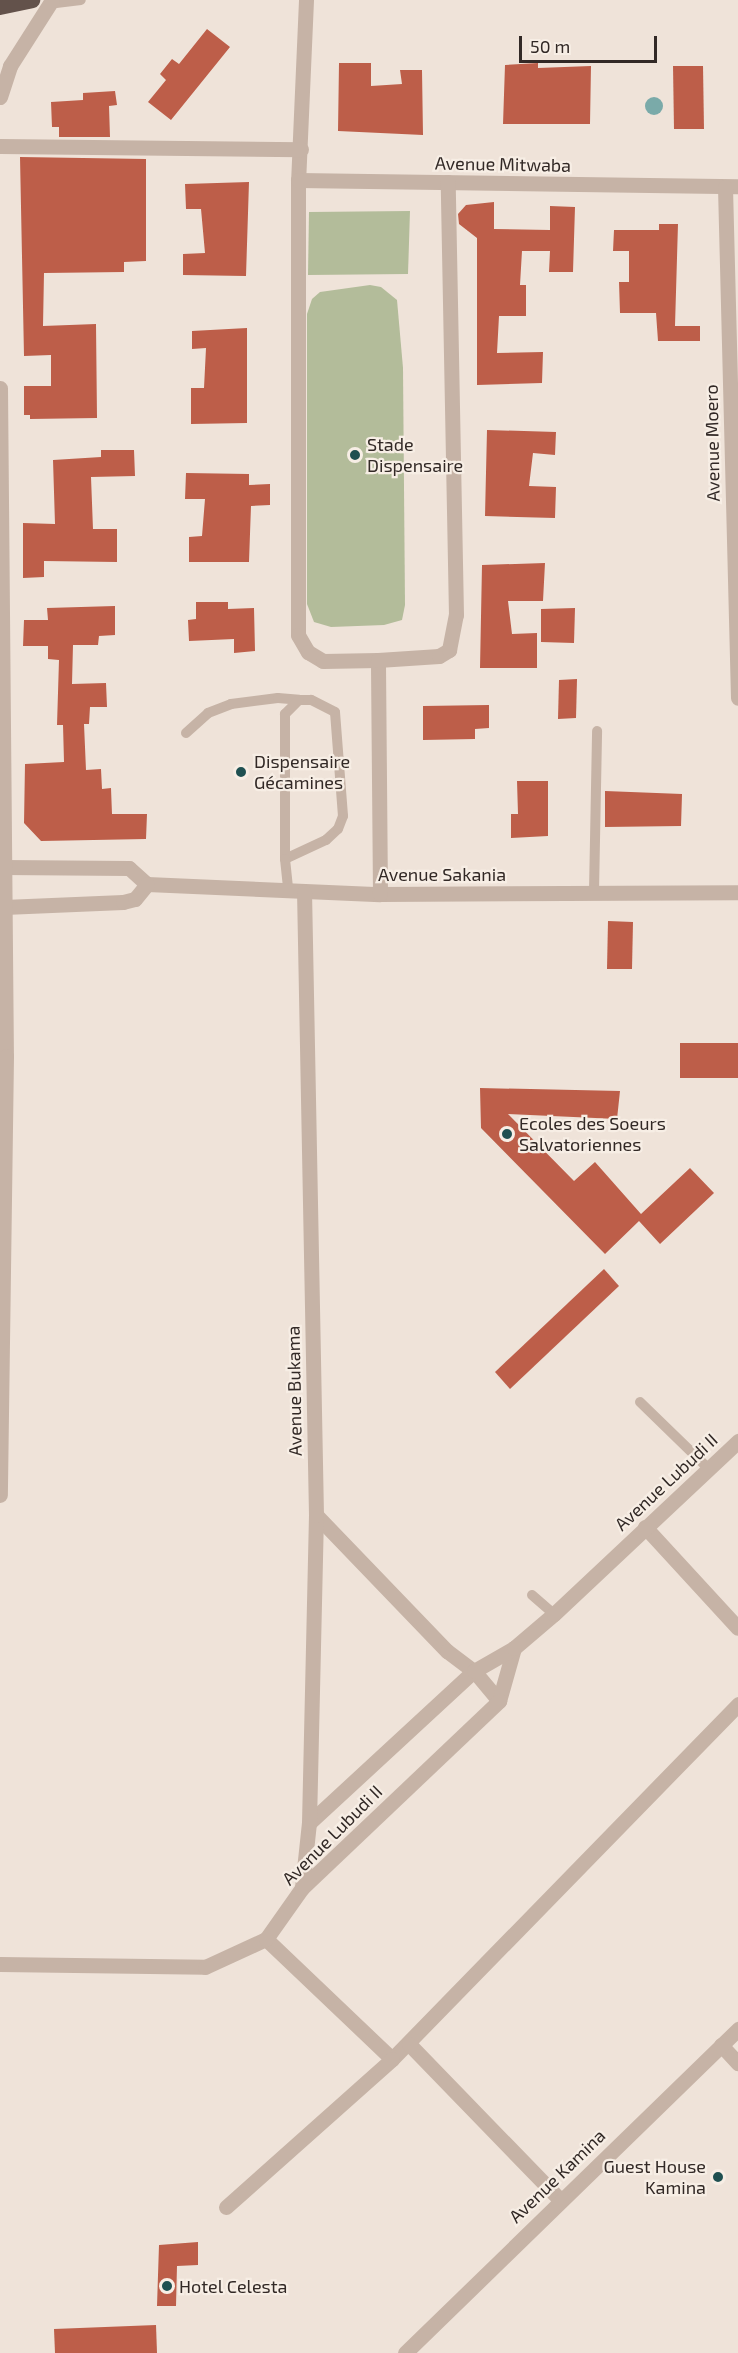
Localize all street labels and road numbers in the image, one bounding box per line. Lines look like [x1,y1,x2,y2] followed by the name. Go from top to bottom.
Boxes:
[435,152,571,176] street label: Avenue Mitwaba
[700,384,724,502] street label: Avenue Moero
[378,863,506,885] street label: Avenue Sakania
[282,1326,306,1456] street label: Avenue Bukama
[610,1429,722,1535] street label: Avenue Lubudi II
[277,1780,387,1890] street label: Avenue Lubudi II
[504,2125,610,2227] street label: Avenue Kamina

